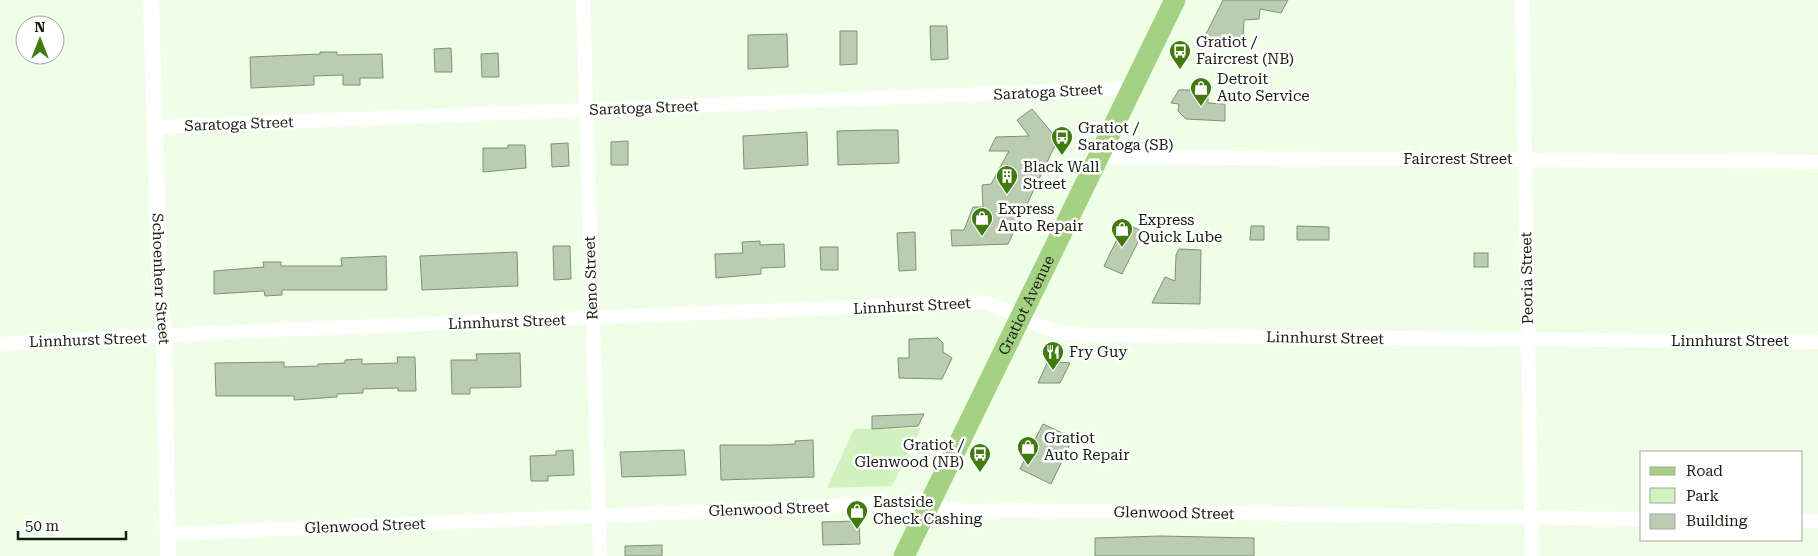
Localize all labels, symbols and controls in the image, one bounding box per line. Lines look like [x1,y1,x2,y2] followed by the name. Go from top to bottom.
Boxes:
[15,15,65,65] north arrow
[35,19,46,35] text: N
[1196,33,1294,68] place label: Gratiot / Faircrest (NB)
[1168,39,1192,70] bus stop icon: Gratiot / Faircrest (NB)
[1217,70,1310,105] place label: Detroit Auto Service
[1189,76,1213,107] shop icon: Detroit Auto Service
[993,80,1103,104] street label: Saratoga Street
[589,97,699,119] street label: Saratoga Street
[184,113,294,135] street label: Saratoga Street
[1078,119,1173,154] place label: Gratiot / Saratoga (SB)
[1050,125,1074,156] bus stop icon: Gratiot / Saratoga (SB)
[1403,150,1513,168] street label: Faircrest Street
[1023,158,1100,193] place label: Black Wall Street
[995,164,1019,195] building icon: Black Wall Street
[998,200,1083,235] place label: Express Auto Repair
[970,206,994,237] shop icon: Express Auto Repair
[1138,211,1222,246] place label: Express Quick Lube
[148,213,173,345] street label: Schoenherr Street
[1110,217,1134,248] shop icon: Express Quick Lube
[1517,231,1537,325] street label: Peoria Street
[581,235,601,320] street label: Reno Street
[994,252,1058,358] street label: Gratiot Avenue
[853,294,972,318] street label: Linnhurst Street
[448,311,567,333] street label: Linnhurst Street
[1266,328,1384,348] street label: Linnhurst Street
[29,329,148,351] street label: Linnhurst Street
[1671,332,1789,350] street label: Linnhurst Street
[1041,340,1065,371] restaurant icon: Fry Guy
[1069,343,1127,361] place label: Fry Guy
[1044,429,1129,464] place label: Gratiot Auto Repair
[1016,435,1040,466] shop icon: Gratiot Auto Repair
[854,436,965,471] place label: Gratiot / Glenwood (NB)
[968,442,992,473] bus stop icon: Gratiot / Glenwood (NB)
[1640,451,1803,541] legend
[1686,462,1723,480] text: Road
[1686,487,1720,505] text: Park
[873,493,983,528] place label: Eastside Check Cashing
[708,498,830,520] street label: Glenwood Street
[845,499,869,530] shop icon: Eastside Check Cashing
[1113,503,1235,523] street label: Glenwood Street
[18,508,125,540] scale bar
[1686,512,1748,530] text: Building
[304,515,426,537] street label: Glenwood Street
[25,517,60,535] text: 50 m

